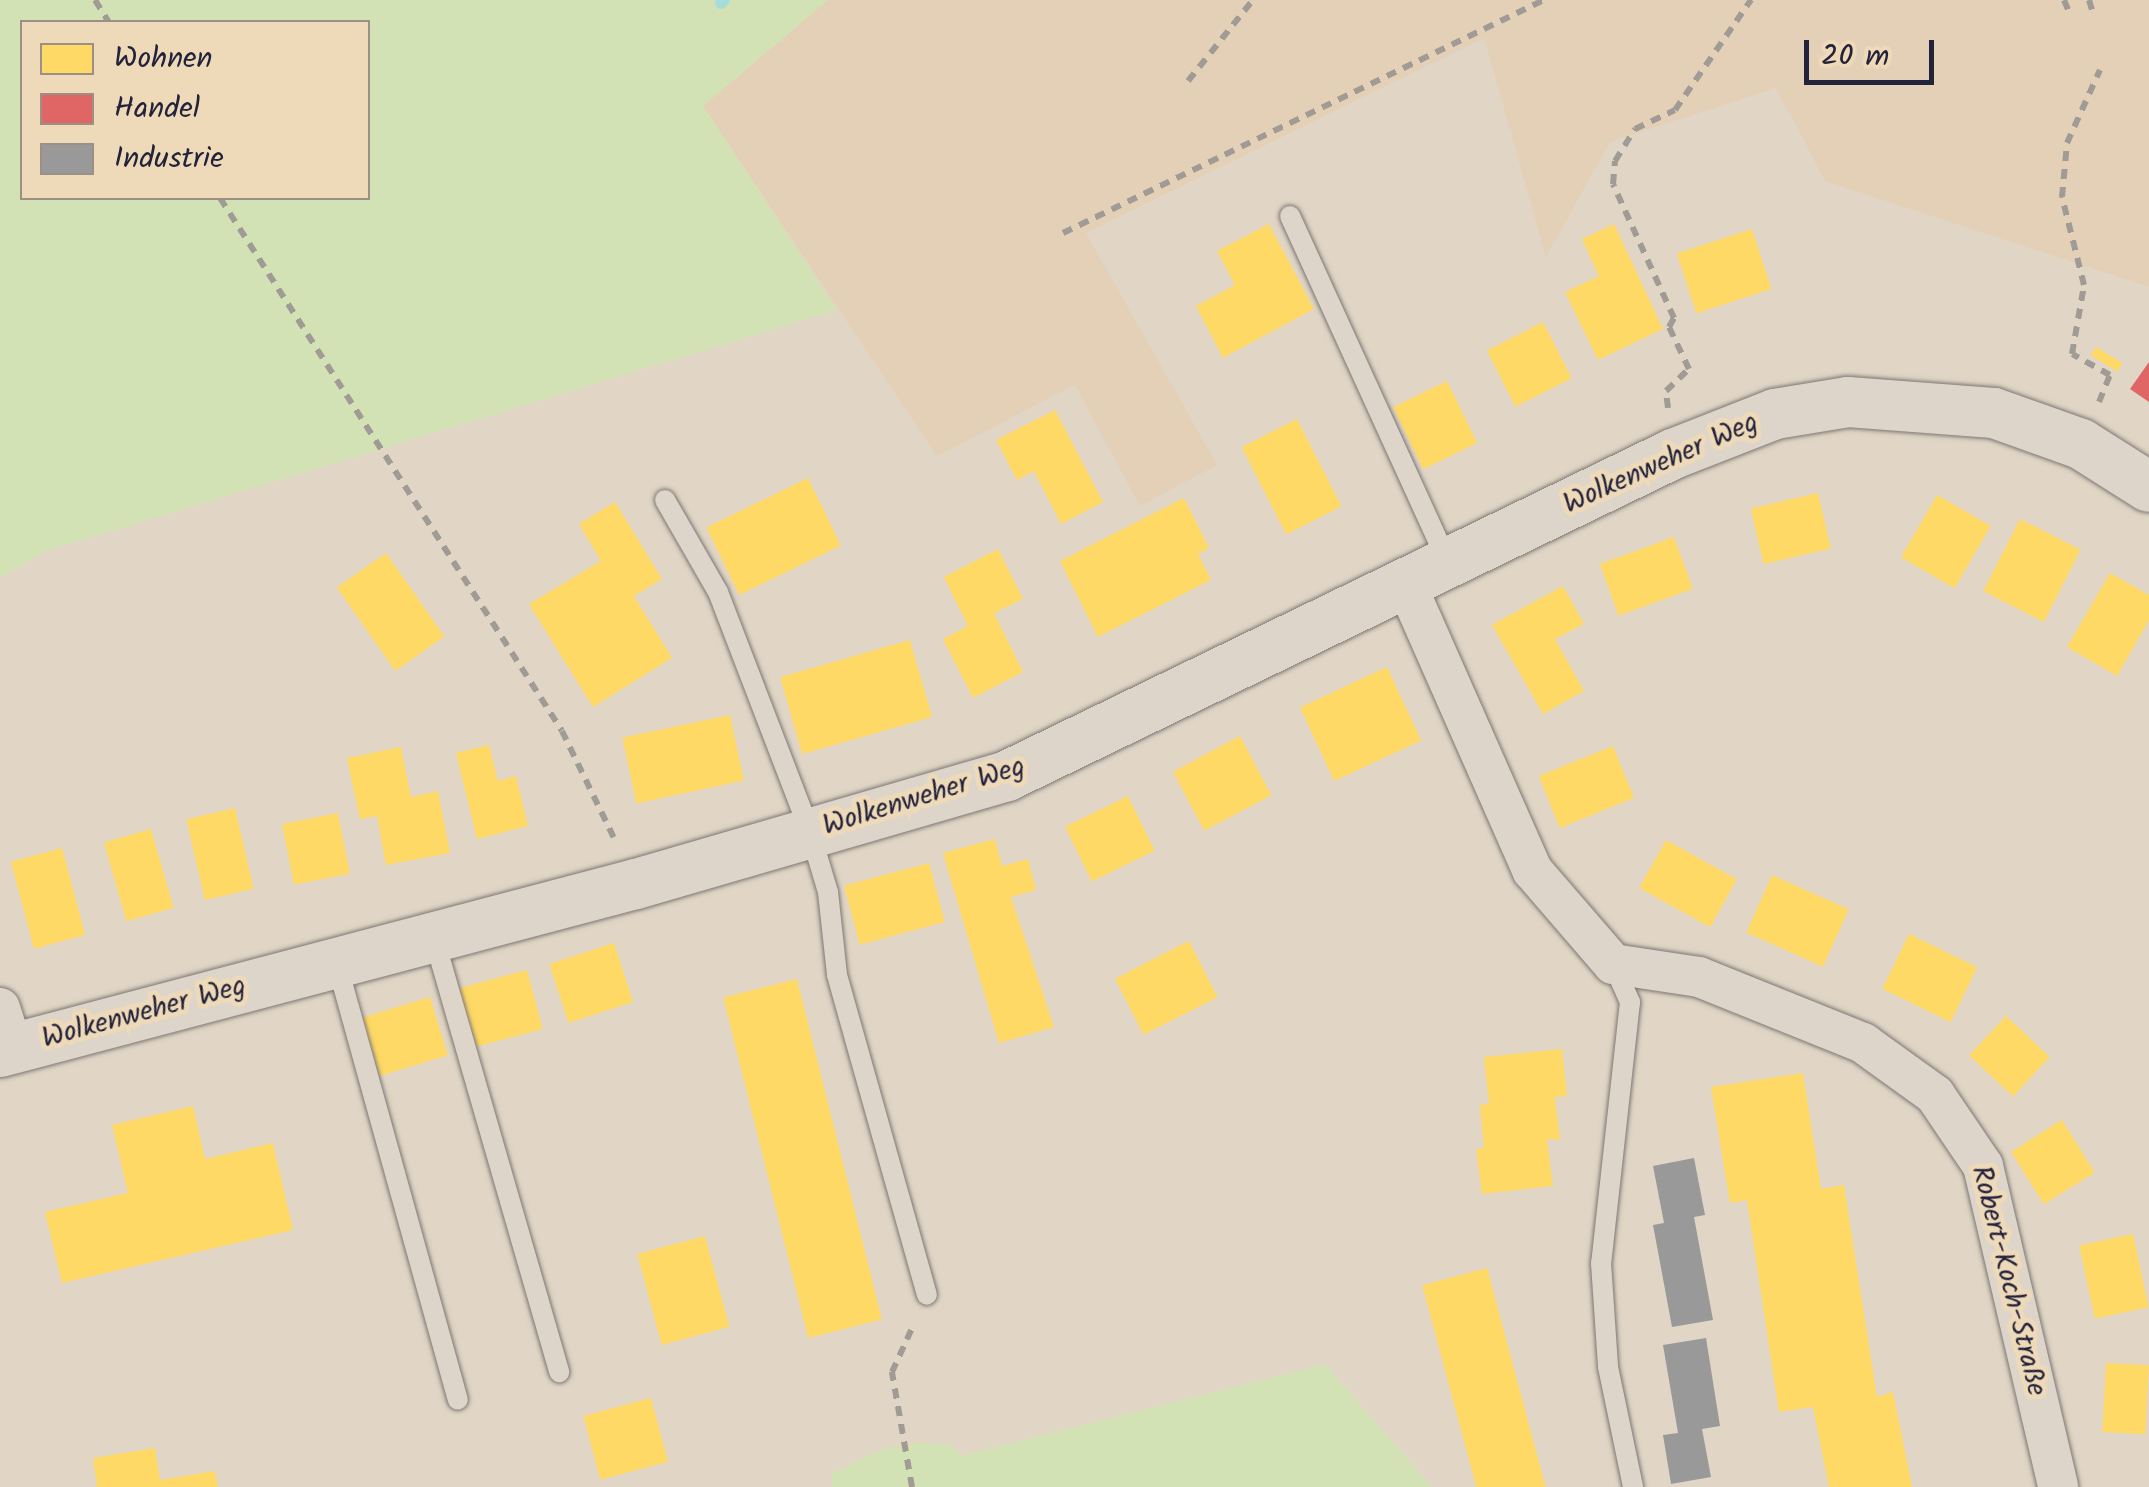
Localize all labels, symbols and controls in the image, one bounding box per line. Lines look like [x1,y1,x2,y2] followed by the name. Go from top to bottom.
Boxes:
[20,20,370,200] legend
[1809,20,1939,82] scale bar
[1821,33,1889,81] text: 20 m
[114,35,213,83] text: Wohnen
[114,85,200,133] text: Handel
[114,135,224,183] text: Industrie
[1559,406,1763,522] street label: Wolkenweher Weg
[819,750,1029,844] street label: Wolkenweher Weg
[39,970,249,1056] street label: Wolkenweher Weg
[1963,1162,2053,1400] street label: Robert-Koch-Straße

